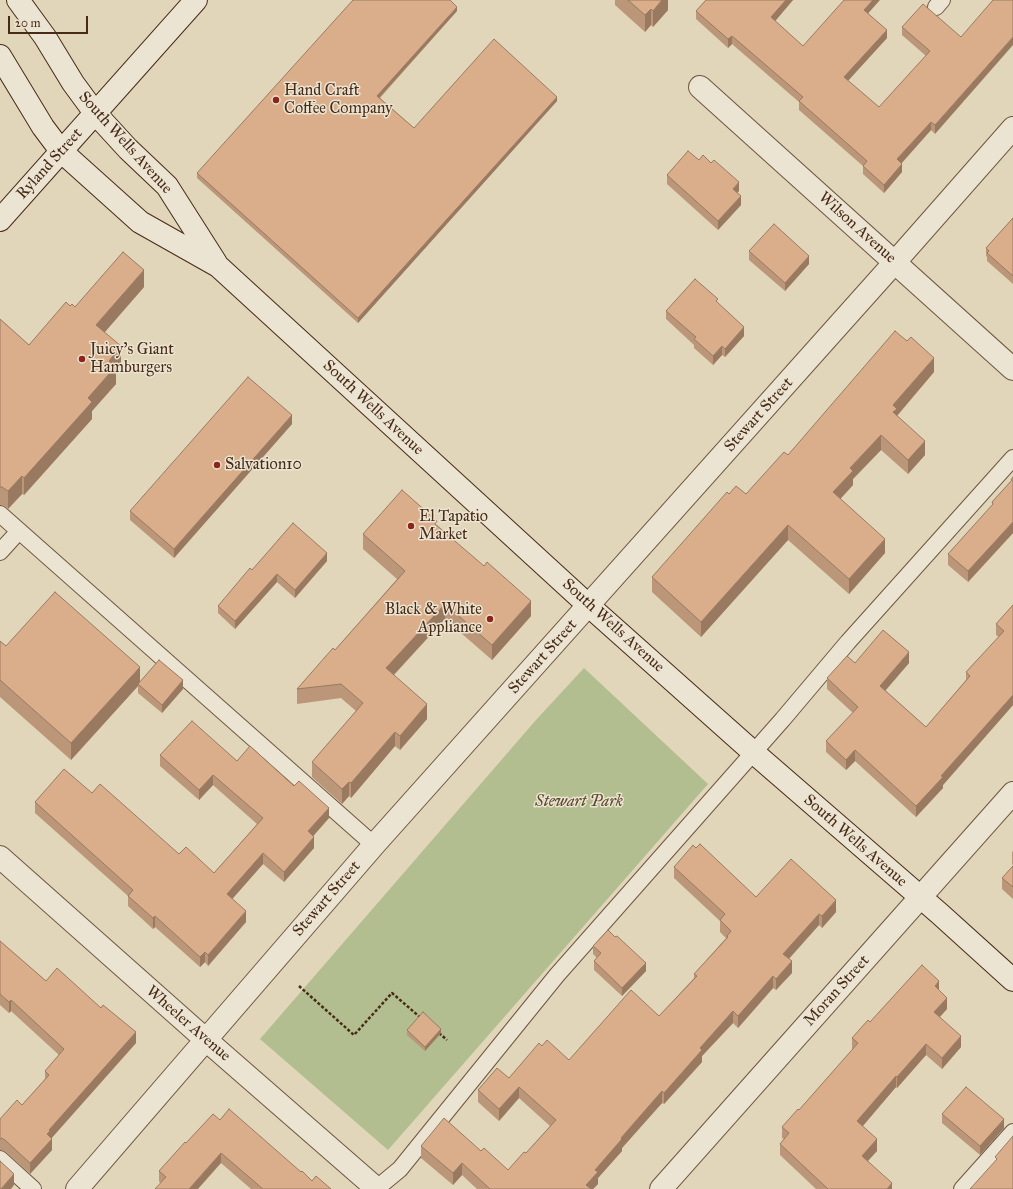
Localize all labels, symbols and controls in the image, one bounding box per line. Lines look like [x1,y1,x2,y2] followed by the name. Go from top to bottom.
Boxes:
[10,8,90,34] scale bar
[15,16,41,30] text: 20 m
[284,81,393,119] place label: Hand Craft Coffee Company
[74,88,176,198] street label: South Wells Avenue
[271,95,281,105] marker: Hand Craft Coffee Company
[13,124,87,204] street label: Ryland Street
[814,188,900,268] street label: Wilson Avenue
[90,340,174,378] place label: Juicy's Giant Hamburgers
[77,354,87,364] marker: Juicy's Giant Hamburgers
[319,356,427,460] street label: South Wells Avenue
[721,374,797,456] street label: Stewart Street
[225,455,302,475] place label: Salvation10
[212,460,222,470] marker: Salvation10
[419,507,488,545] place label: El Tapatio Market
[406,521,416,531] marker: El Tapatio Market
[558,575,668,677] street label: South Wells Avenue
[385,600,482,638] place label: Black & White Appliance
[485,614,495,624] marker: Black & White Appliance
[505,616,581,698] street label: Stewart Street
[799,791,911,891] street label: South Wells Avenue
[535,792,623,812] park label: Stewart Park
[289,857,365,941] street label: Stewart Street
[800,951,874,1031] street label: Moran Street
[142,982,234,1066] street label: Wheeler Avenue

